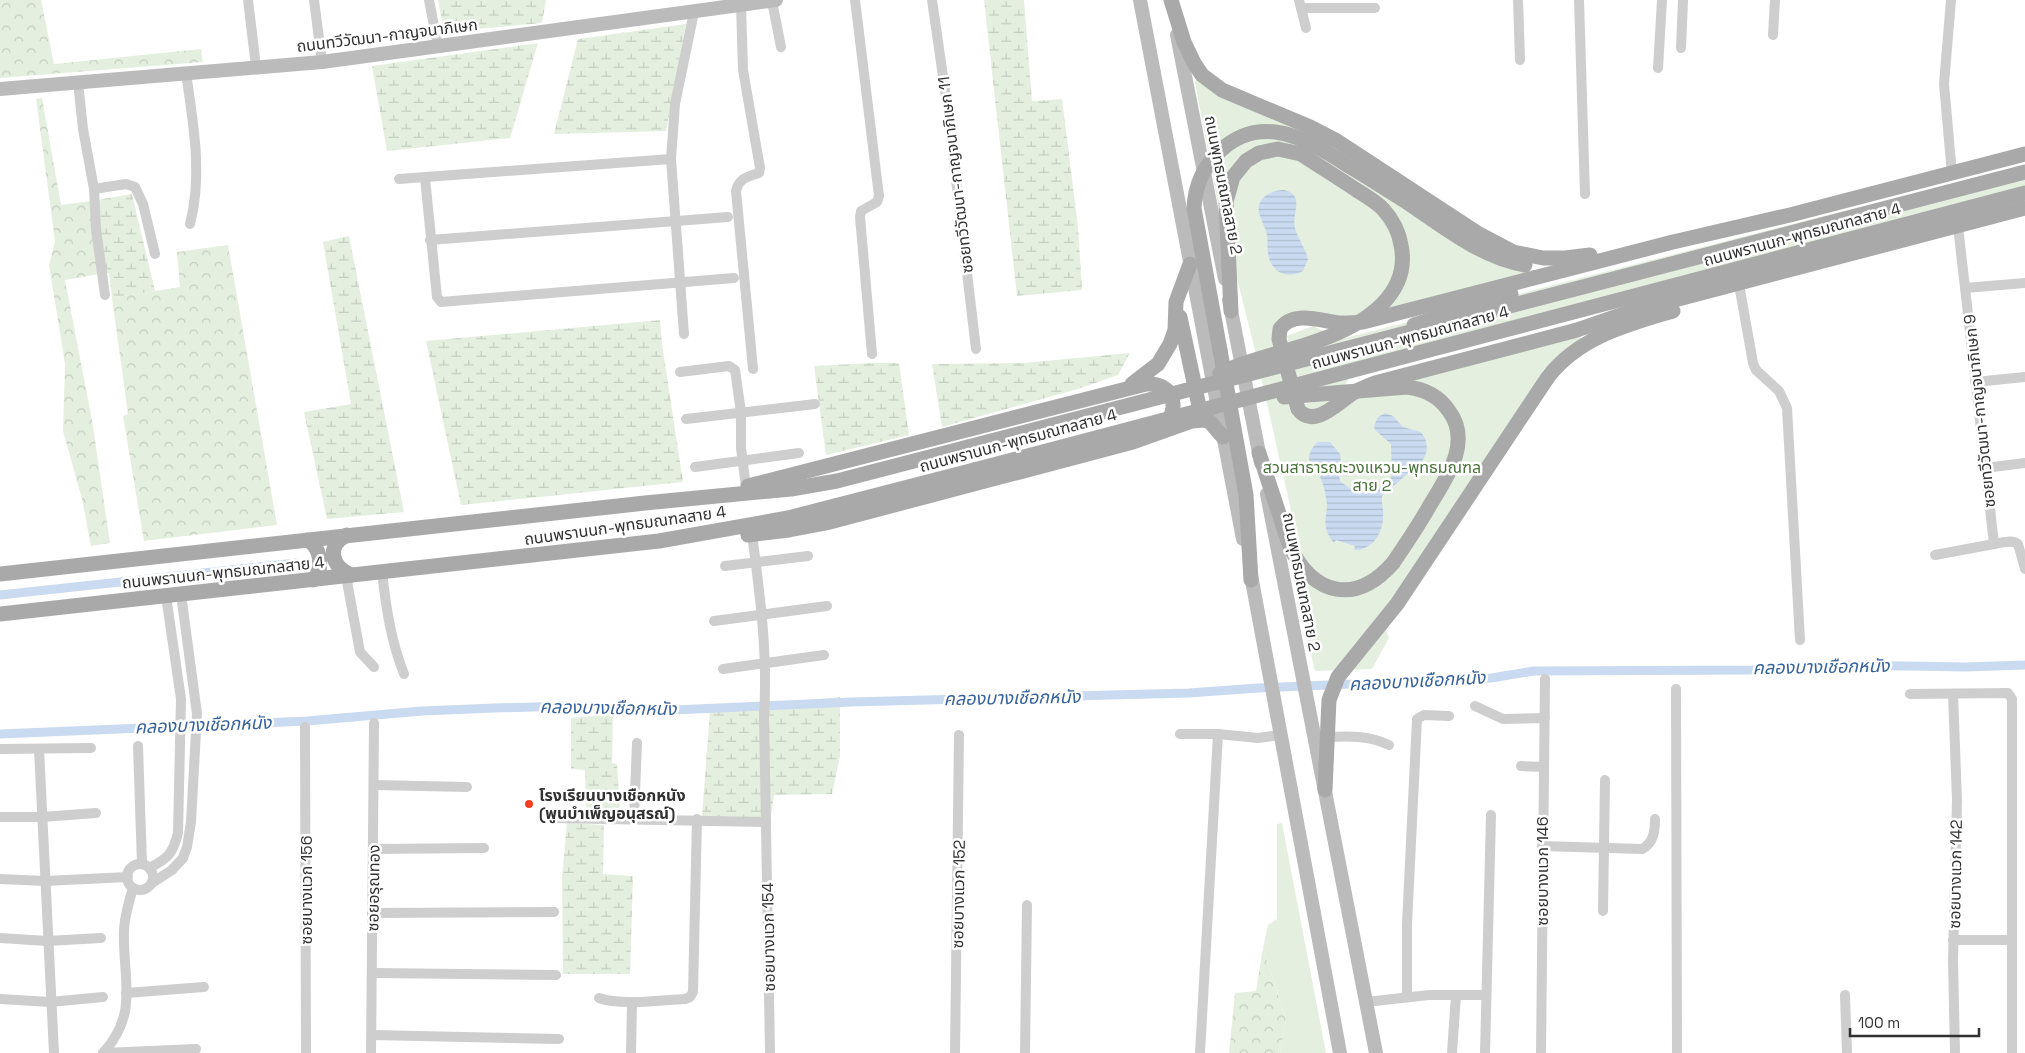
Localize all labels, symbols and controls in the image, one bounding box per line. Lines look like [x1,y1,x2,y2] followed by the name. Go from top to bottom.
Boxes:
[295,14,479,57] street label: ถนนทวีวัฒนา-กาญจนาภิเษก
[933,75,978,275] street label: ซอยทวีวัฒนา-กาญจนาภิเษก 11
[1200,114,1247,256] street label: ถนนพุทธมณฑลสาย 2
[1701,198,1903,271] street label: ถนนพรานนก-พุทธมณฑลสาย 4
[1309,301,1511,374] street label: ถนนพรานนก-พุทธมณฑลสาย 4
[1959,313,2000,509] street label: ซอยทวีวัฒนา-กาญจนาภิเษก 9
[917,404,1119,477] street label: ถนนพรานนก-พุทธมณฑลสาย 4
[1263,457,1481,496] park label: สวนสาธารณะวงแหวน-พุทธมณฑล สาย 2
[523,501,727,550] street label: ถนนพรานนก-พุทธมณฑลสาย 4
[1278,511,1325,653] street label: ถนนพุทธมณฑลสาย 2
[121,551,325,594] street label: ถนนพรานนก-พุทธมณฑลสาย 4
[1753,654,1891,679] water label: คลองบางเชือกหนัง
[1348,665,1487,696] water label: คลองบางเชือกหนัง
[944,685,1082,710] water label: คลองบางเชือกหนัง
[540,695,678,720] water label: คลองบางเชือกหนัง
[134,711,273,738] water label: คลองบางเชือกหนัง
[539,785,686,824] place label: โรงเรียนบางเชือกหนัง (พูนบำเพ็ญอนุสรณ์)
[523,798,535,810] marker: โรงเรียนบางเชือกหนัง (พูนบำเพ็ญอนุสรณ์)
[1532,816,1553,926] street label: ซอยบางแวก 146
[1944,819,1967,929] street label: ซอยบางแวก 142
[296,836,317,944] street label: ซอยบางแวก 156
[947,840,970,949] street label: ซอยบางแวก 152
[362,845,385,932] street label: ซอยอรุณทอง
[757,882,780,992] street label: ซอยบางแวก 154
[1850,1006,1979,1038] scale bar
[1858,1013,1900,1032] text: 100 m

